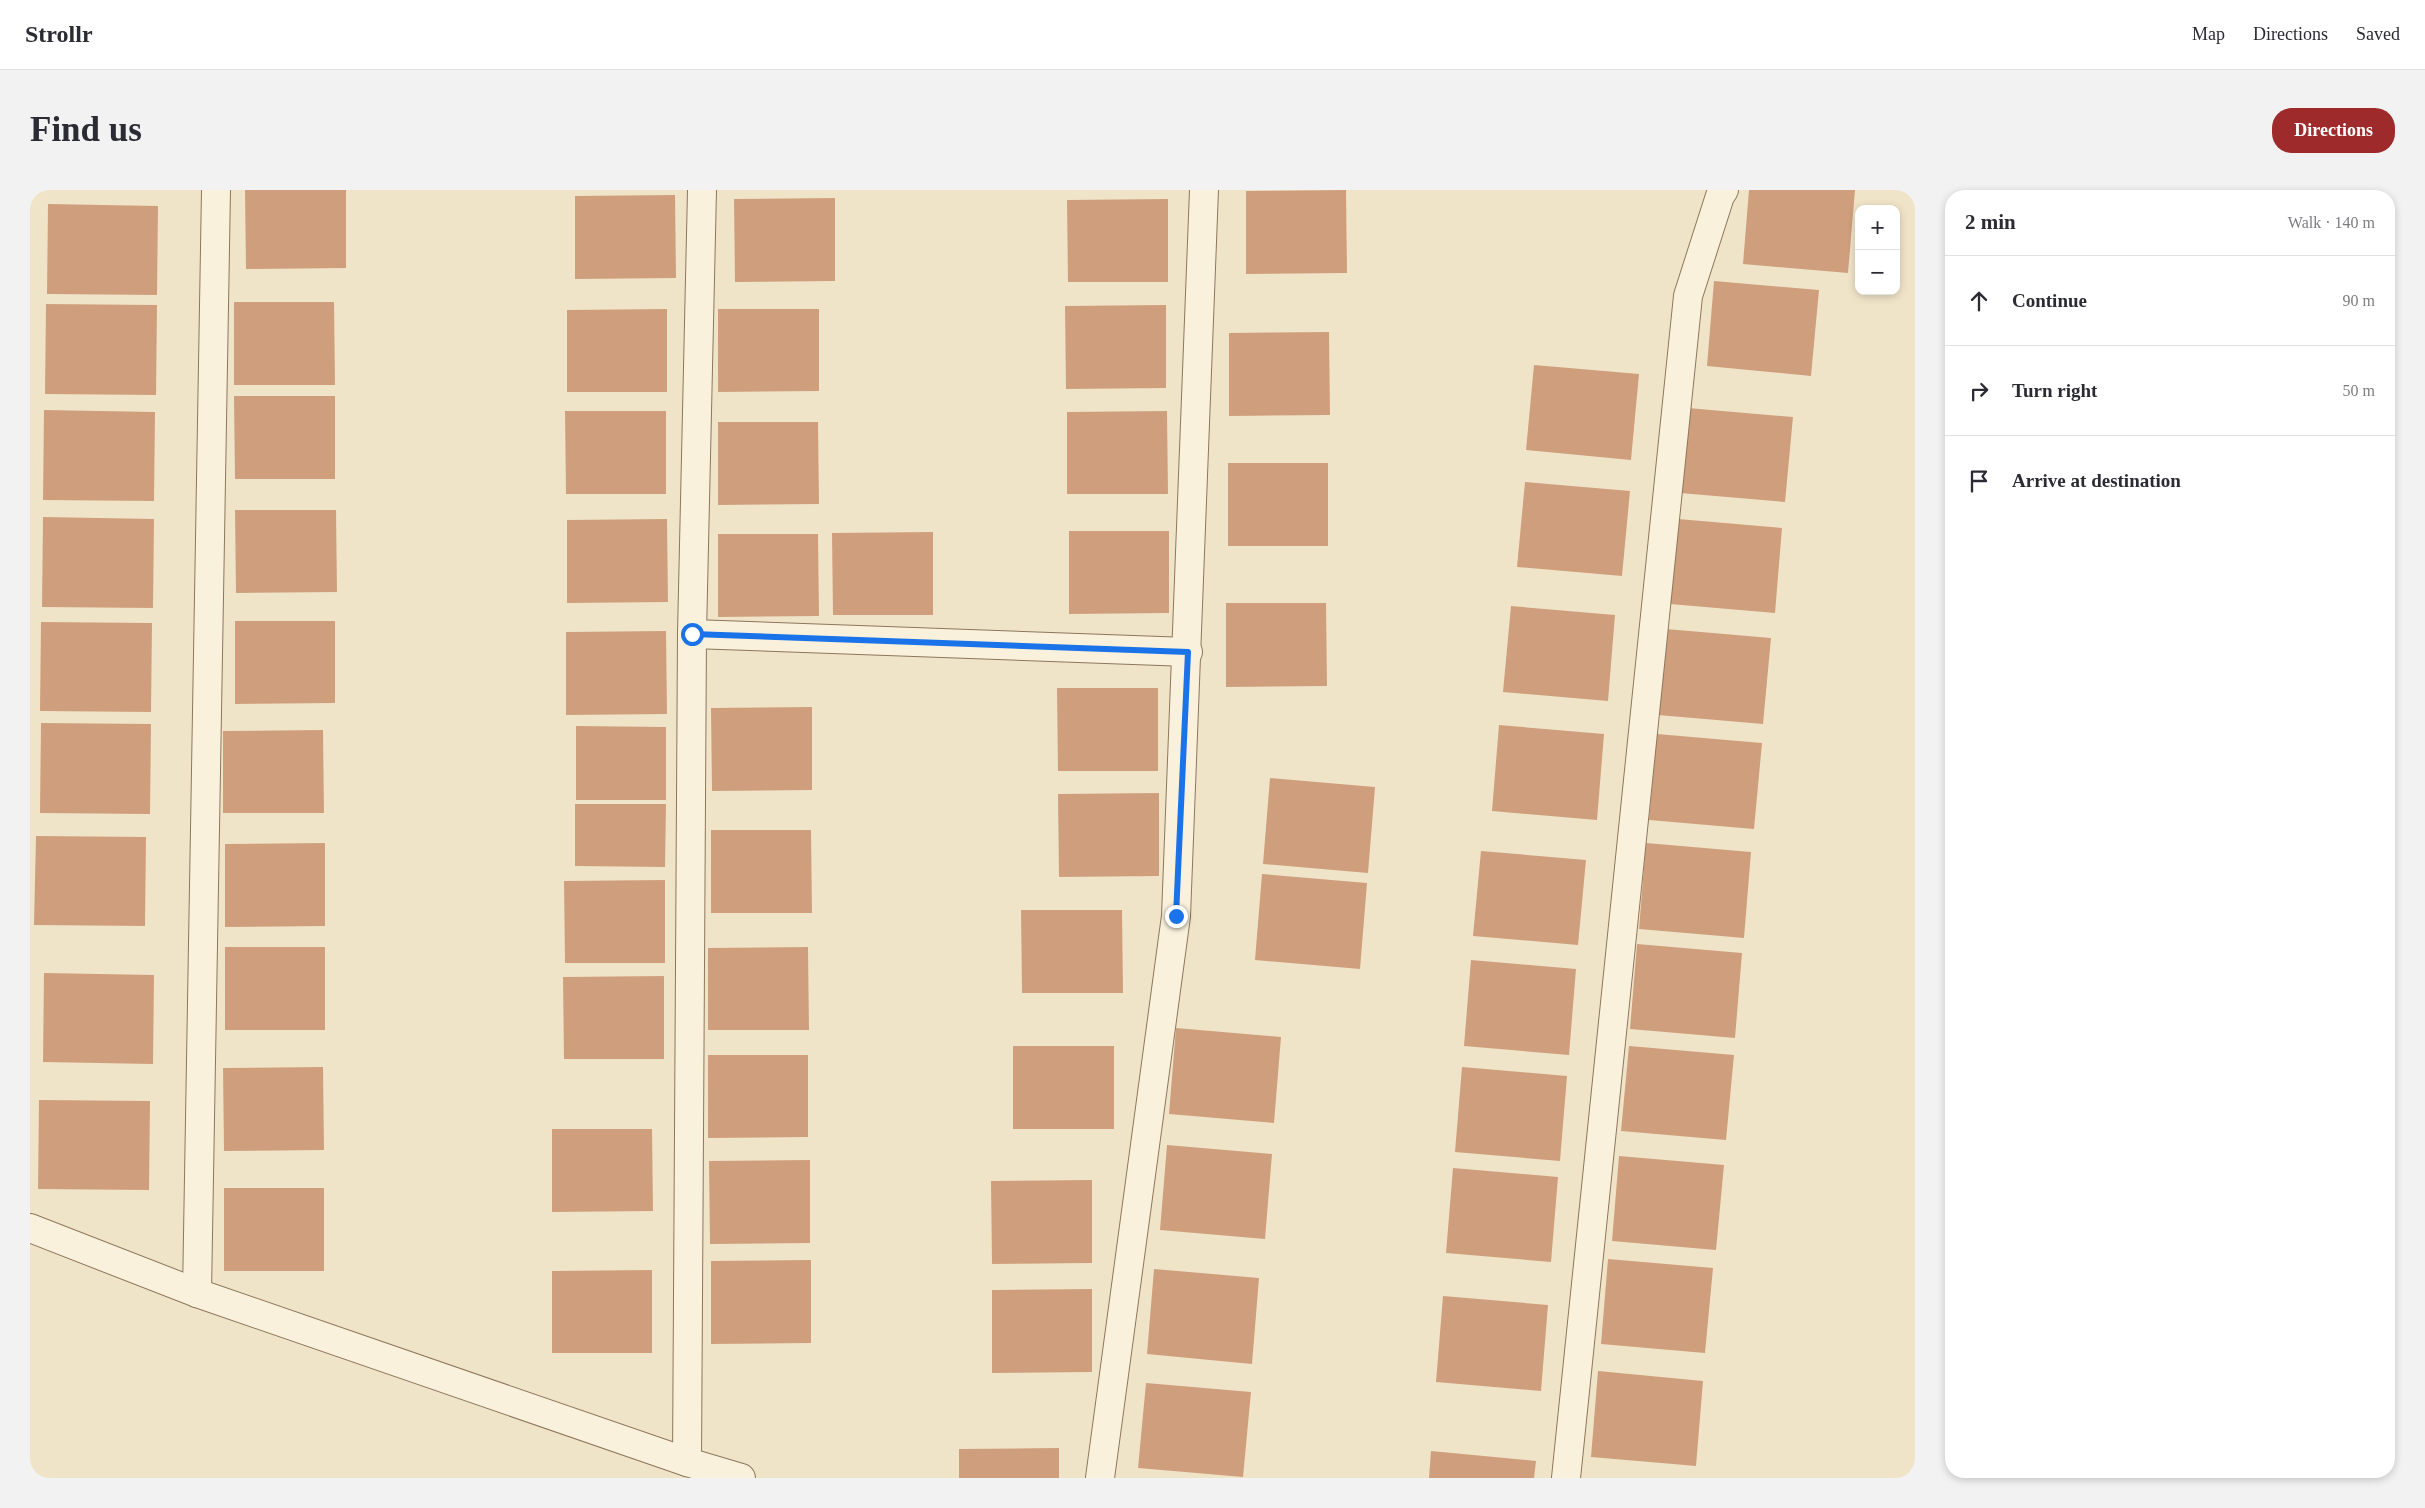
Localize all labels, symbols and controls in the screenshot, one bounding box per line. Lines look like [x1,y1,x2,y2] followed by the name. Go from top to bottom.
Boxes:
[25,21,93,47] text: Strollr
[2192,24,2225,44] text: Map
[2253,24,2328,44] text: Directions
[2356,24,2400,44] text: Saved
[2272,108,2395,153] button: Directions
[30,110,142,149] text: Find us
[1855,205,1900,295] map controls
[1855,205,1900,250] button: +
[1965,210,2016,234] text: 2 min
[2288,214,2375,231] text: Walk · 140 m
[1855,250,1900,295] button: −
[1965,287,1993,315] icon: ahead
[2012,290,2087,311] text: Continue
[2343,292,2375,309] text: 90 m
[1965,377,1993,405] icon: right
[2012,380,2097,401] text: Turn right
[2343,382,2375,399] text: 50 m
[1965,467,1993,495] icon: arrive
[2012,470,2181,491] text: Arrive at destination
[681,623,704,646] route start
[1165,905,1188,928] route end

